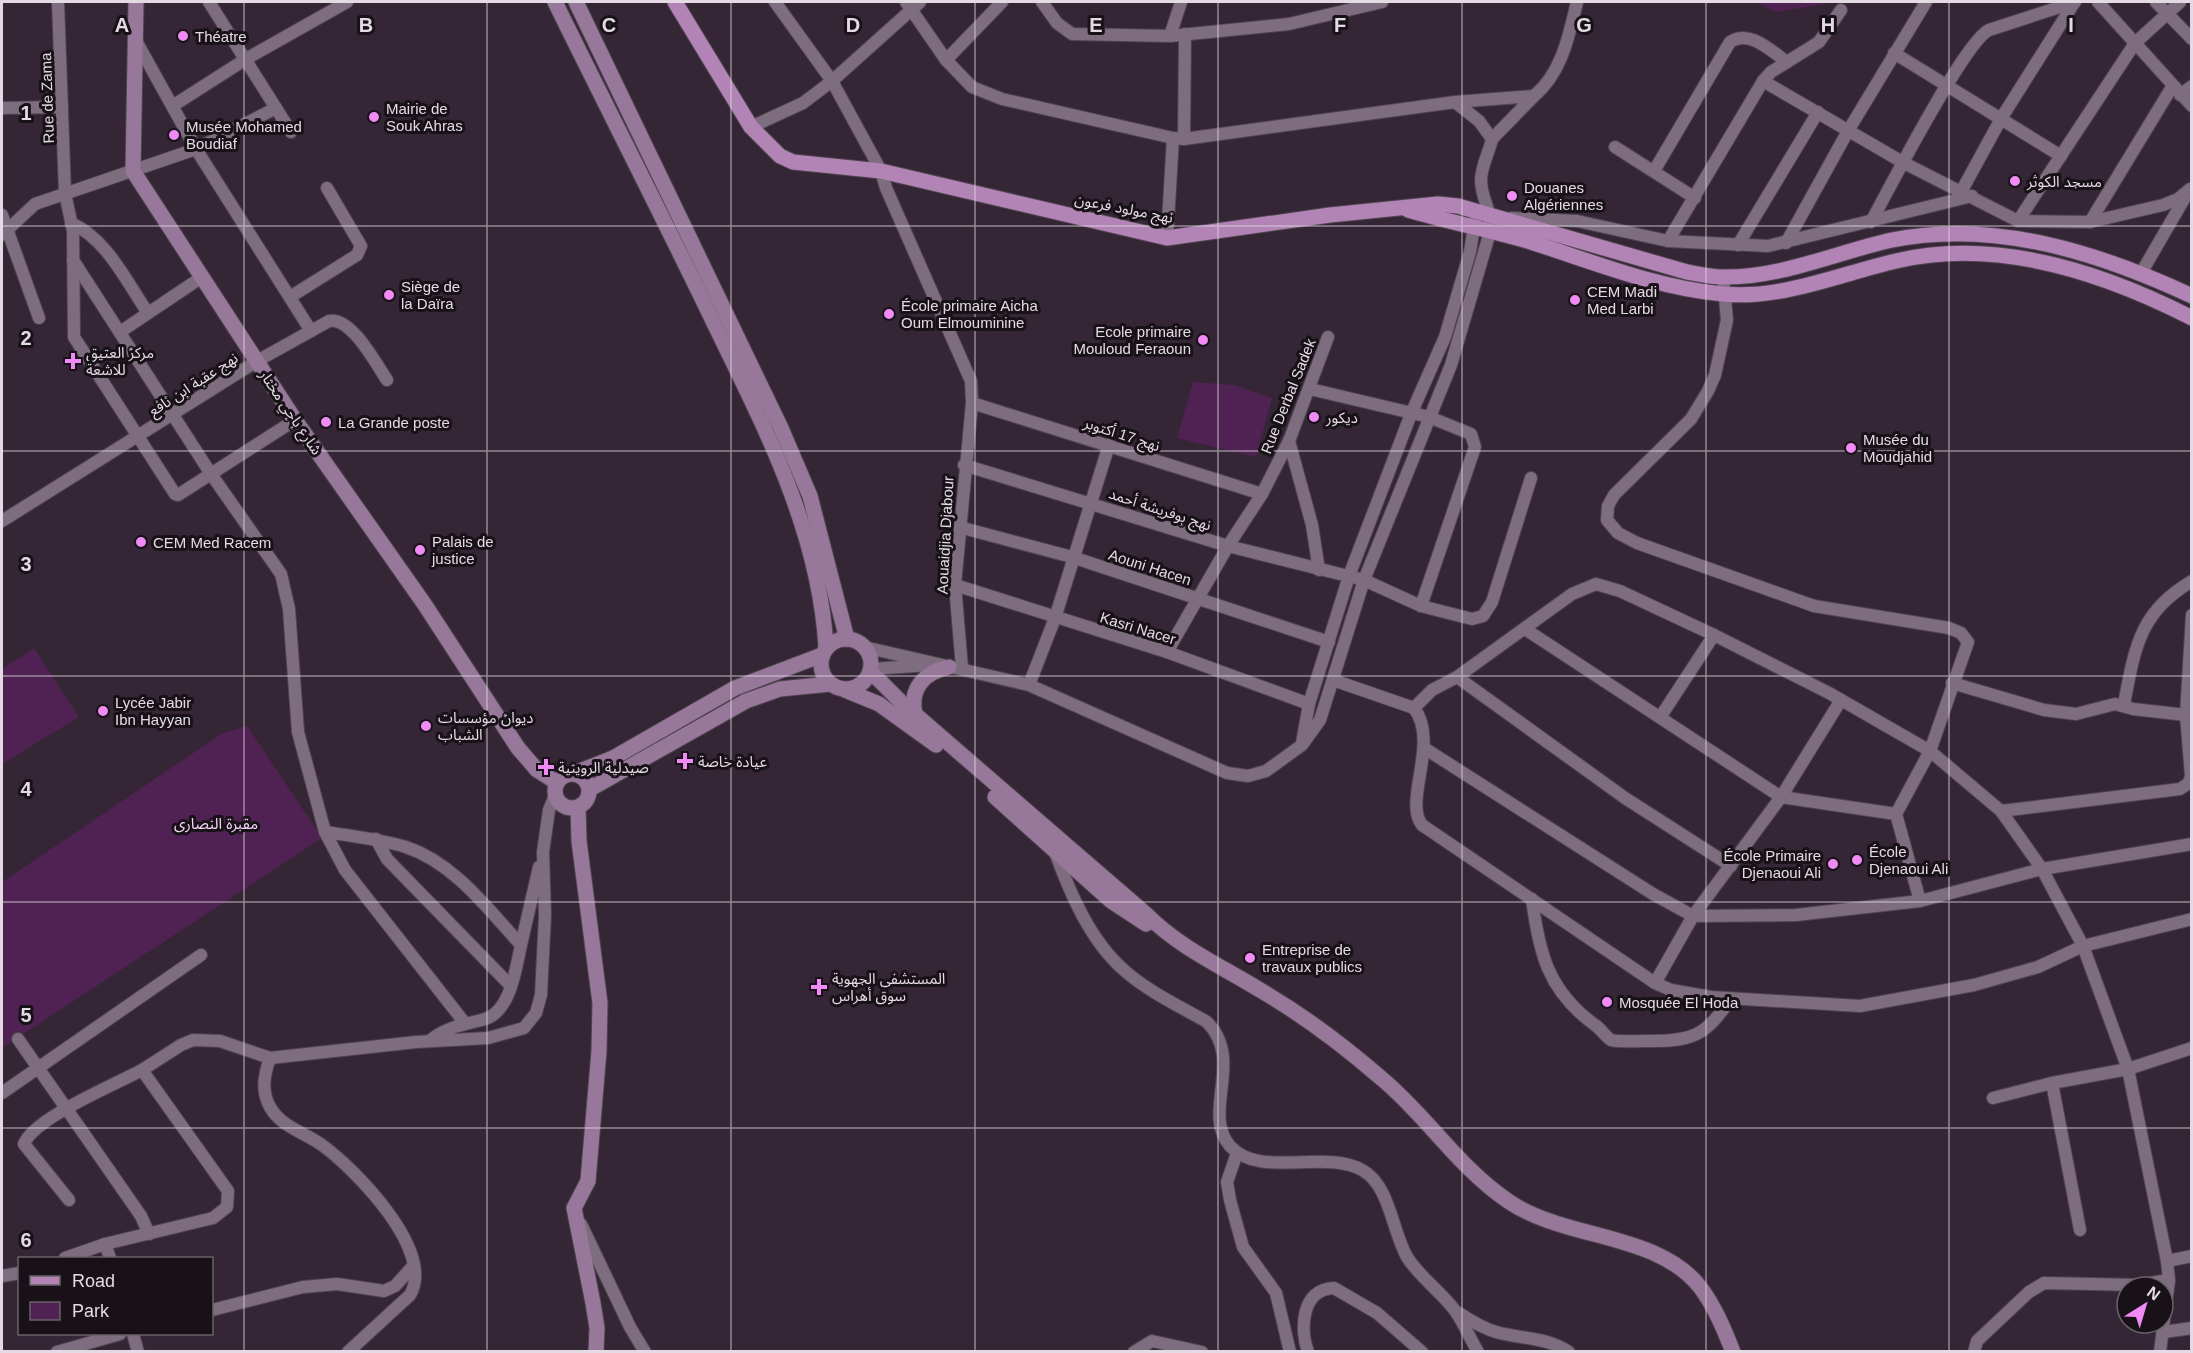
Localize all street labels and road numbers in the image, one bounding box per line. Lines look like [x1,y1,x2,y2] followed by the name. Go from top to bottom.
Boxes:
[37,52,57,144] street label: Rue de Zama
[1073,190,1175,230] street label: نهج مولود فرعون
[1257,336,1319,456] street label: Rue Derbal Sadek
[145,349,243,423] street label: نهج عقبة ابن نافع
[252,365,326,460] street label: شارع باجي مختار
[1080,413,1162,458] street label: نهج 17 أكتوبر
[933,475,957,595] street label: Aouaidjia Djabour
[1105,484,1213,537] street label: نهج بوفريشة أحمد
[1107,546,1193,588] street label: Aouni Hacen
[1098,608,1178,648] street label: Kasri Nacer

